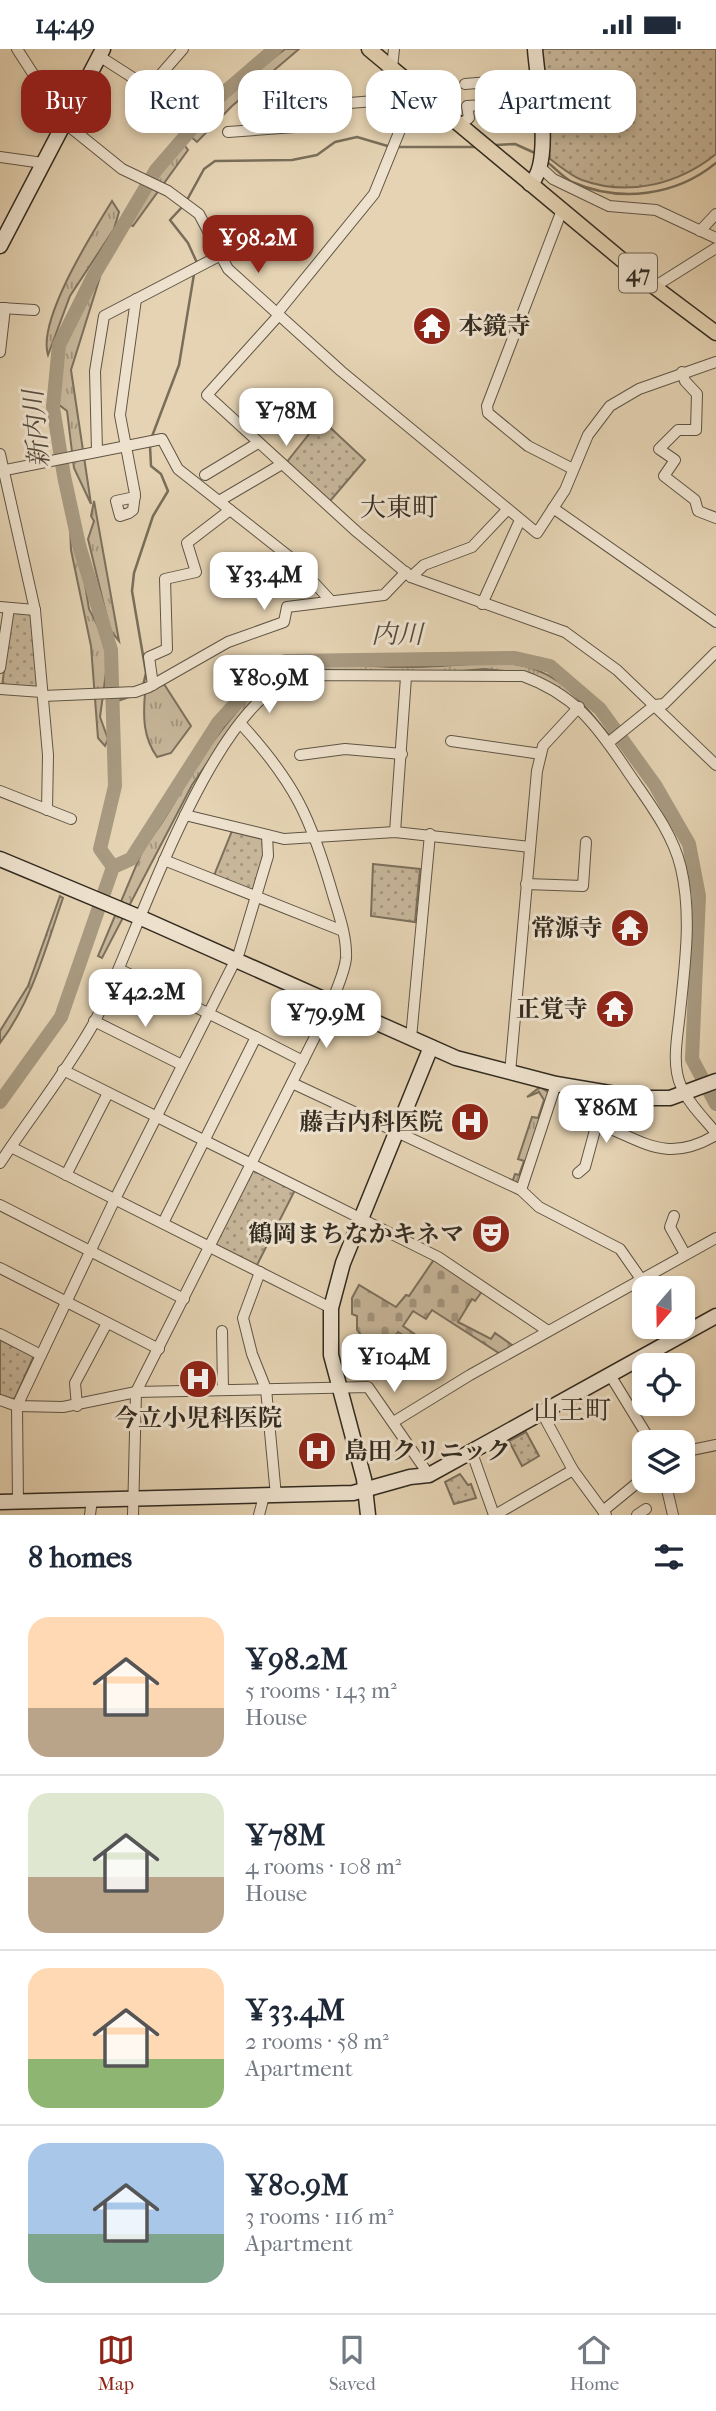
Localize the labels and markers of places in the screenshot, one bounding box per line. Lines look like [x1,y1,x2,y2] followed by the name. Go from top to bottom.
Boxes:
[201,215,315,275] pin: ¥98.2M
[411,305,453,347] temple icon: 本鏡寺
[459,312,531,340] place label: 本鏡寺
[245,389,327,448] pin: ¥78M
[207,553,321,612] pin: ¥33.4M
[212,655,326,715] pin: ¥80.9M
[609,907,651,949] temple icon: 常源寺
[531,914,603,942] place label: 常源寺
[88,969,202,1029] pin: ¥42.2M
[594,988,636,1030] temple icon: 正覚寺
[269,991,383,1050] pin: ¥79.9M
[516,995,588,1023] place label: 正覚寺
[565,1085,647,1145] pin: ¥86M
[449,1101,491,1143] hospital icon: 藤吉内科医院
[299,1108,443,1136] place label: 藤吉内科医院
[470,1213,512,1255] theatre icon: 鶴岡まちなかキネマ
[248,1220,464,1248] place label: 鶴岡まちなかキネマ
[345,1335,443,1394] pin: ¥104M
[177,1358,219,1400] hospital icon: 今立小児科医院
[114,1404,282,1432] place label: 今立小児科医院
[296,1430,338,1472] hospital icon: 島田クリニック
[344,1437,511,1465] place label: 島田クリニック

